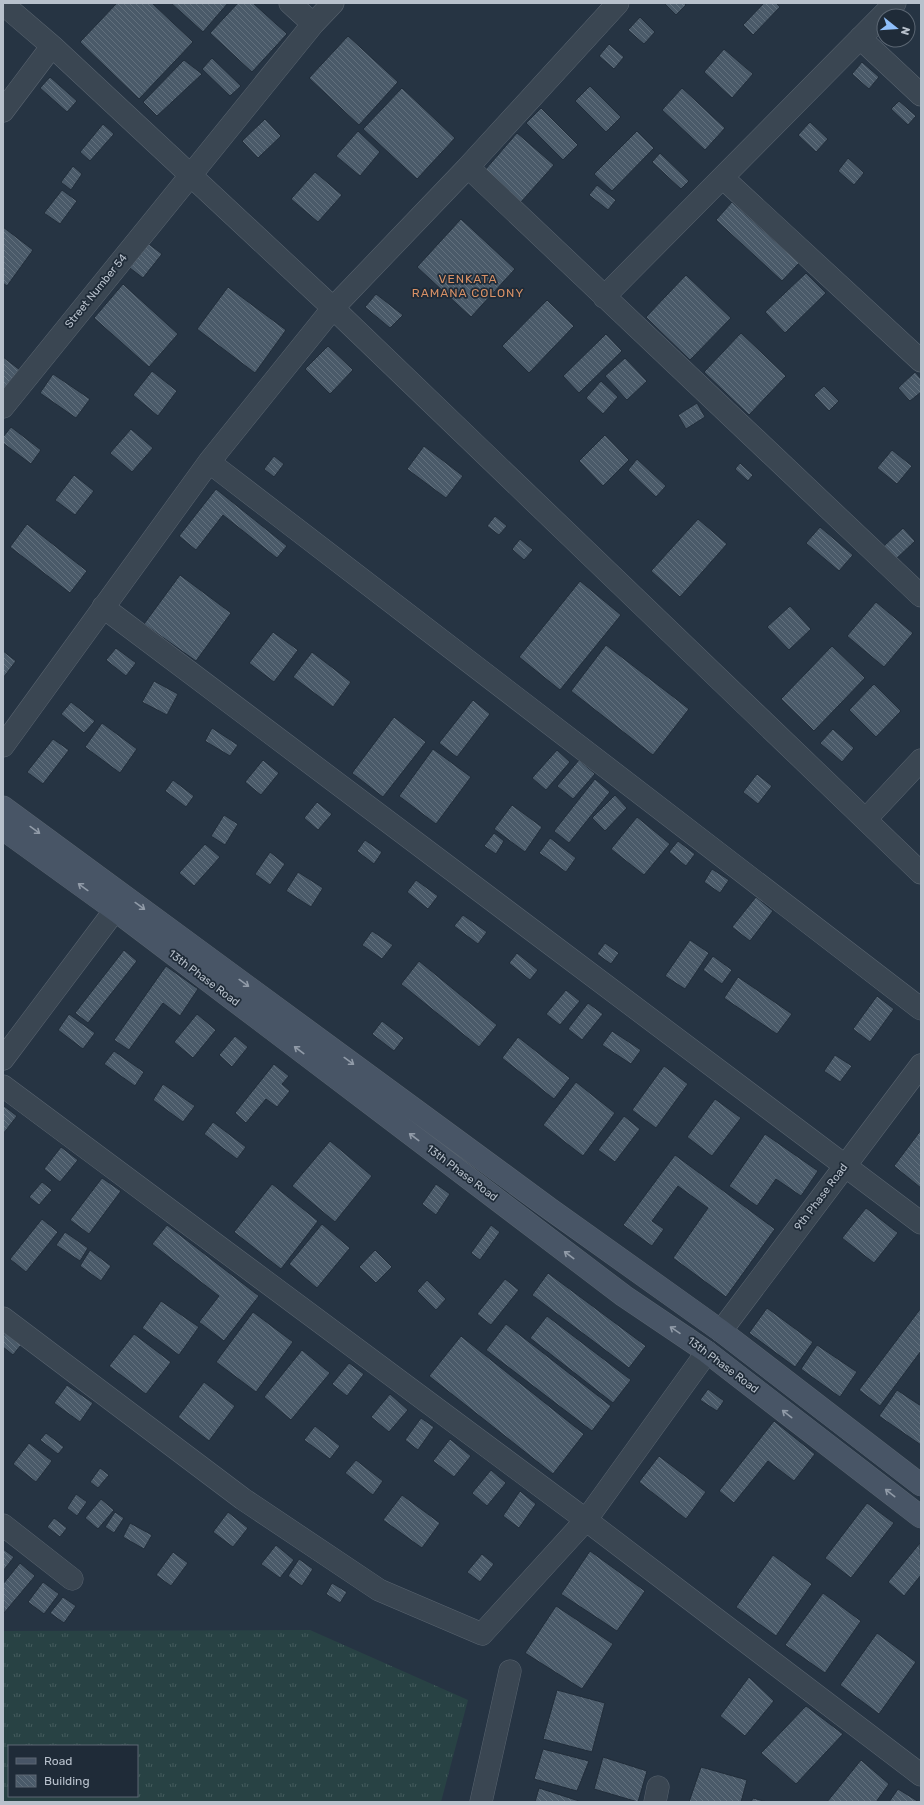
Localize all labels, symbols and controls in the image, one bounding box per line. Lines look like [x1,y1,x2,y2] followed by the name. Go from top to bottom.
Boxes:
[876,8,916,48] north arrow
[898,25,912,37] text: N
[62,251,130,331] street label: Street Number 54
[412,272,524,300] district label: VENKATA RAMANA COLONY
[29,826,40,834] one-way arrow
[78,883,89,892] one-way arrow
[134,902,145,910] one-way arrow
[166,947,242,1009] street label: 13th Phase Road
[239,979,250,988] one-way arrow
[294,1045,305,1054] one-way arrow
[343,1056,354,1065] one-way arrow
[409,1132,420,1141] one-way arrow
[424,1142,500,1204] street label: 13th Phase Road
[792,1161,850,1233] street label: 9th Phase Road
[564,1251,575,1259] one-way arrow
[670,1326,681,1334] one-way arrow
[685,1334,761,1396] street label: 13th Phase Road
[782,1409,793,1418] one-way arrow
[885,1489,896,1497] one-way arrow
[8,1745,138,1797] legend
[44,1754,72,1768] text: Road
[44,1774,90,1788] text: Building

